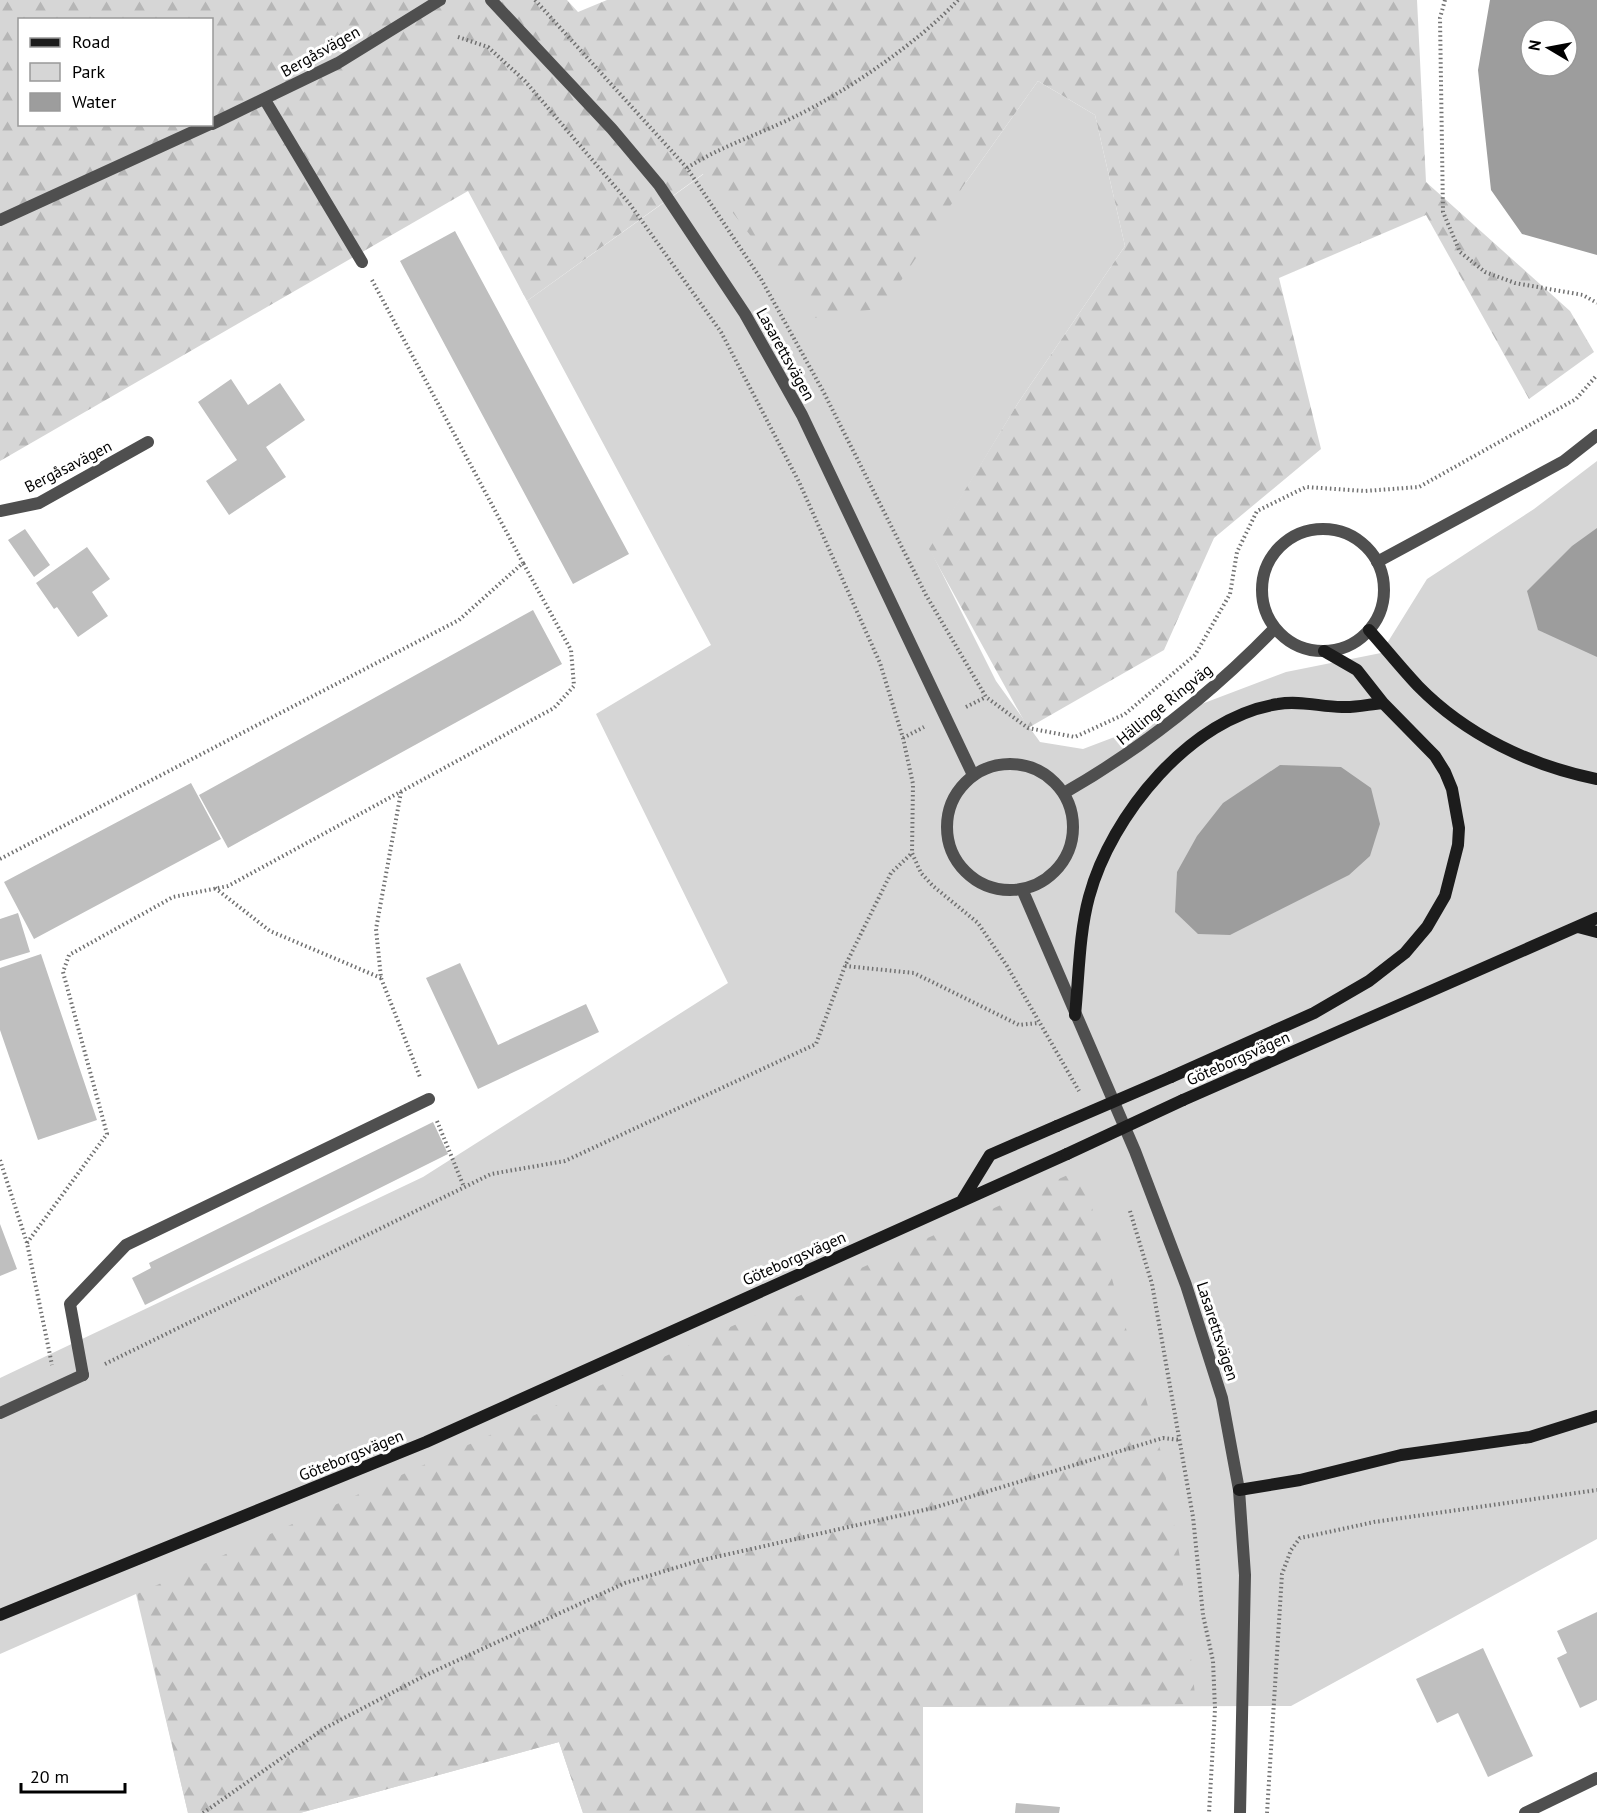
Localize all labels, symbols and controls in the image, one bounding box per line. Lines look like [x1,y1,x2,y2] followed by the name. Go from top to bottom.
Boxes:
[18,18,213,126] legend
[1519,18,1579,78] north arrow
[277,21,363,81] street label: Bergåsvägen
[72,30,110,53] text: Road
[1523,38,1545,52] text: N
[72,60,105,83] text: Park
[72,90,116,113] text: Water
[752,304,820,404] street label: Lasarettsvägen
[21,435,115,497] street label: Bergåsavägen
[1112,659,1216,749] street label: Hällinge Ringväg
[1183,1026,1293,1090] street label: Göteborgsvägen
[739,1226,849,1290] street label: Göteborgsvägen
[1193,1279,1243,1383] street label: Lasarettsvägen
[296,1425,406,1485] street label: Göteborgsvägen
[21,1756,124,1794] scale bar
[30,1765,69,1788] text: 20 m

